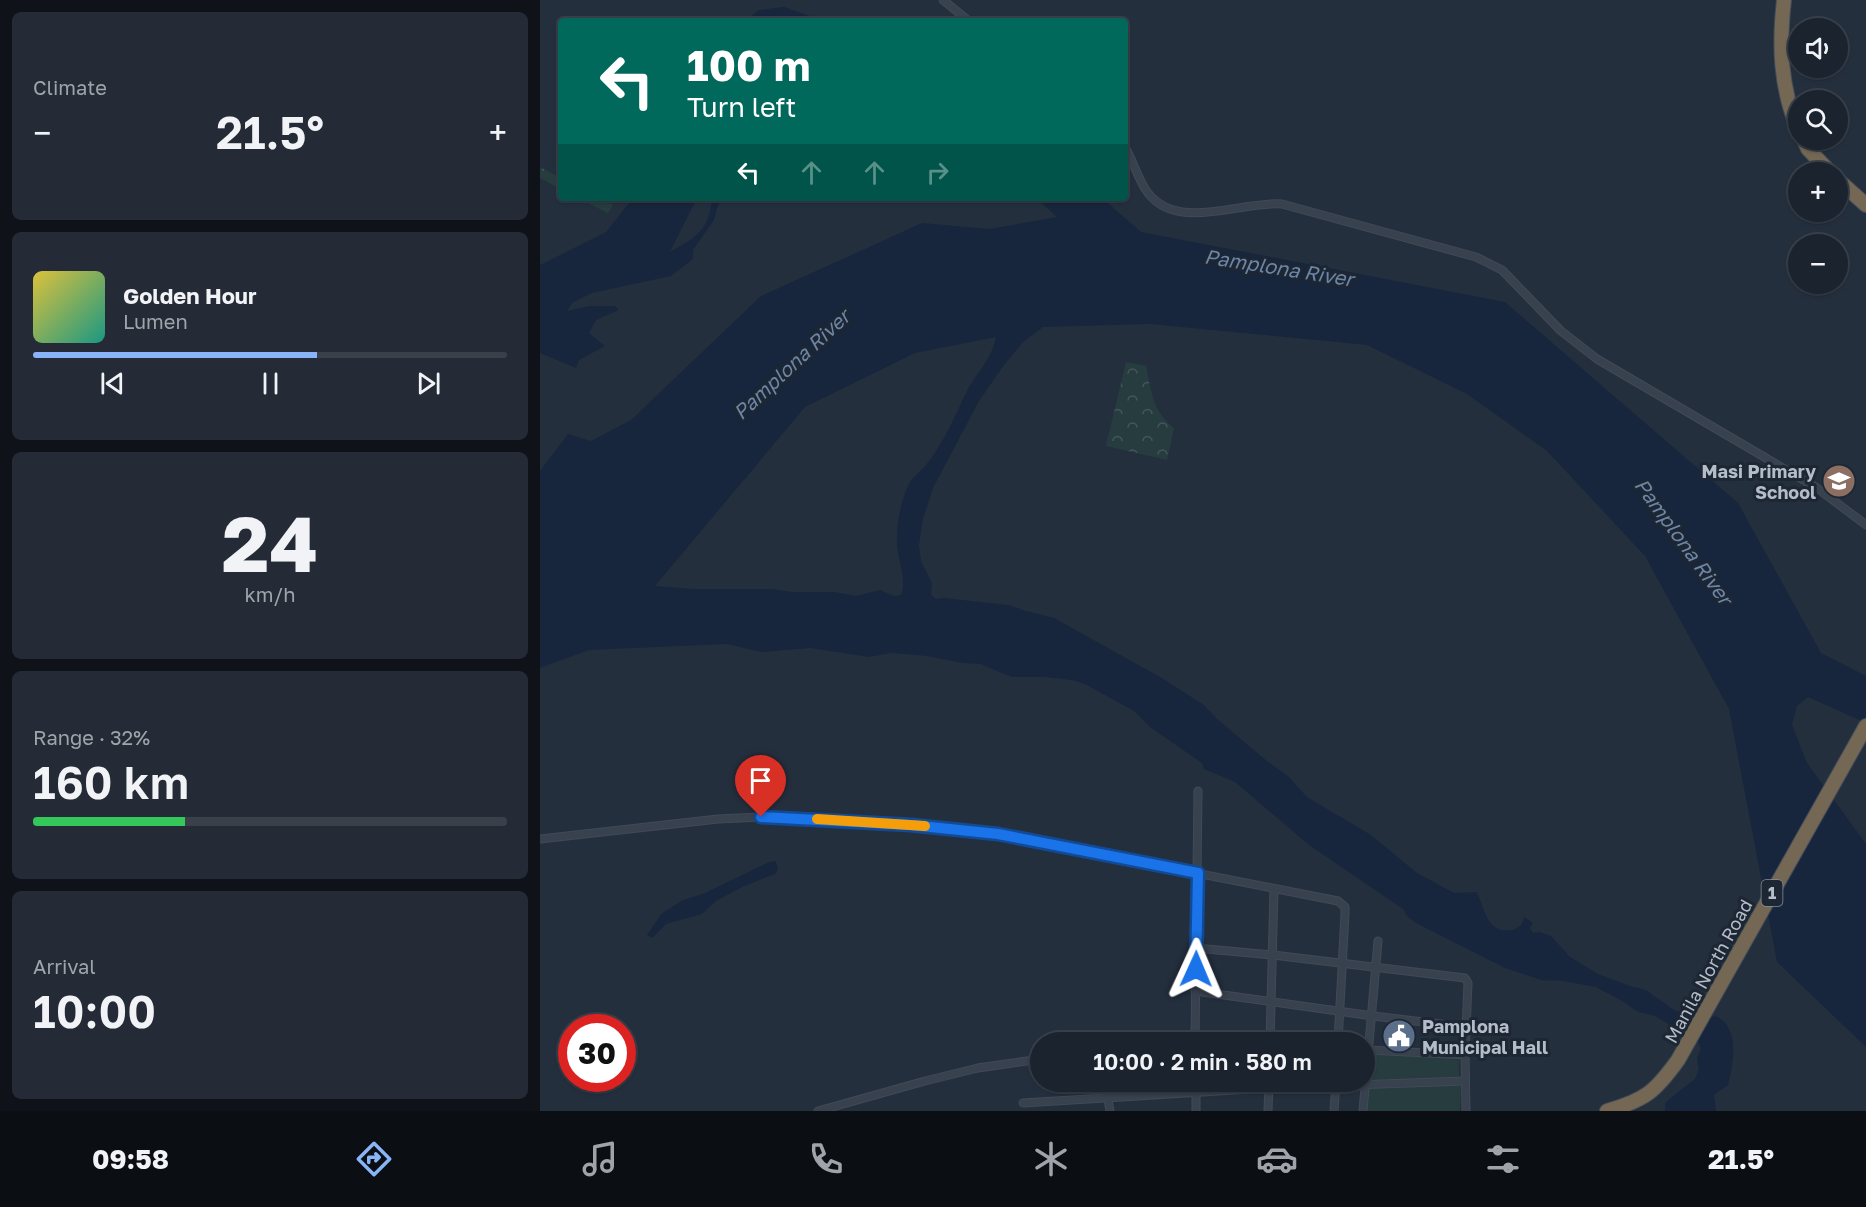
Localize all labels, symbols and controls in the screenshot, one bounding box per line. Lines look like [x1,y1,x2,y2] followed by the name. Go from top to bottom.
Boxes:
[1788,18,1848,294] map controls
[1788,18,1848,78] button: sound
[687,40,810,90] text: 100 m
[588,42,666,120] icon: left
[33,75,107,99] text: Climate
[1788,90,1848,150] button: search
[687,91,796,123] text: Turn left
[216,105,324,159] text: 21.5°
[33,113,51,152] text: −
[489,113,507,152] text: +
[732,156,765,189] icon: left
[795,156,828,189] icon: ahead
[858,156,891,189] icon: ahead
[921,156,954,189] icon: right
[1788,162,1848,222] button: +
[1788,234,1848,294] button: −
[1203,243,1358,291] water label: Pamplona River
[123,282,257,309] text: Golden Hour
[728,302,856,424] water label: Pamplona River
[123,309,188,333] text: Lumen
[96,367,129,400] icon: previous
[254,367,287,400] icon: pause
[412,367,445,400] icon: next
[1702,460,1816,503] place label: Masi Primary School
[1821,463,1857,499] school or university icon: Masi Primary School
[1630,473,1740,611] water label: Pamplona River
[222,496,318,589] text: 24
[245,582,295,606] text: km/h
[33,725,150,749] text: Range · 32%
[33,755,189,809] text: 160 km
[735,755,786,817] pin
[744,764,777,797] icon: arrive
[1762,880,1782,906] road number: 1
[1659,895,1757,1047] street label: Manila North Road
[1164,937,1228,1001] position arrow
[33,954,96,978] text: Arrival
[33,984,156,1038] text: 10:00
[558,1014,636,1092] speed limit sign: 30
[1422,1015,1548,1058] place label: Pamplona Municipal Hall
[1381,1018,1417,1054] public building icon: Pamplona Municipal Hall
[1093,1048,1312,1075] text: 10:00 · 2 min · 580 m
[353,1138,395,1180] icon: directions
[579,1138,621,1180] icon: music
[805,1138,847,1180] icon: phone
[1030,1138,1072,1180] icon: climate
[1256,1138,1298,1180] icon: car
[1482,1138,1524,1180] icon: filters
[92,1143,169,1175] text: 09:58
[1708,1143,1774,1175] text: 21.5°

